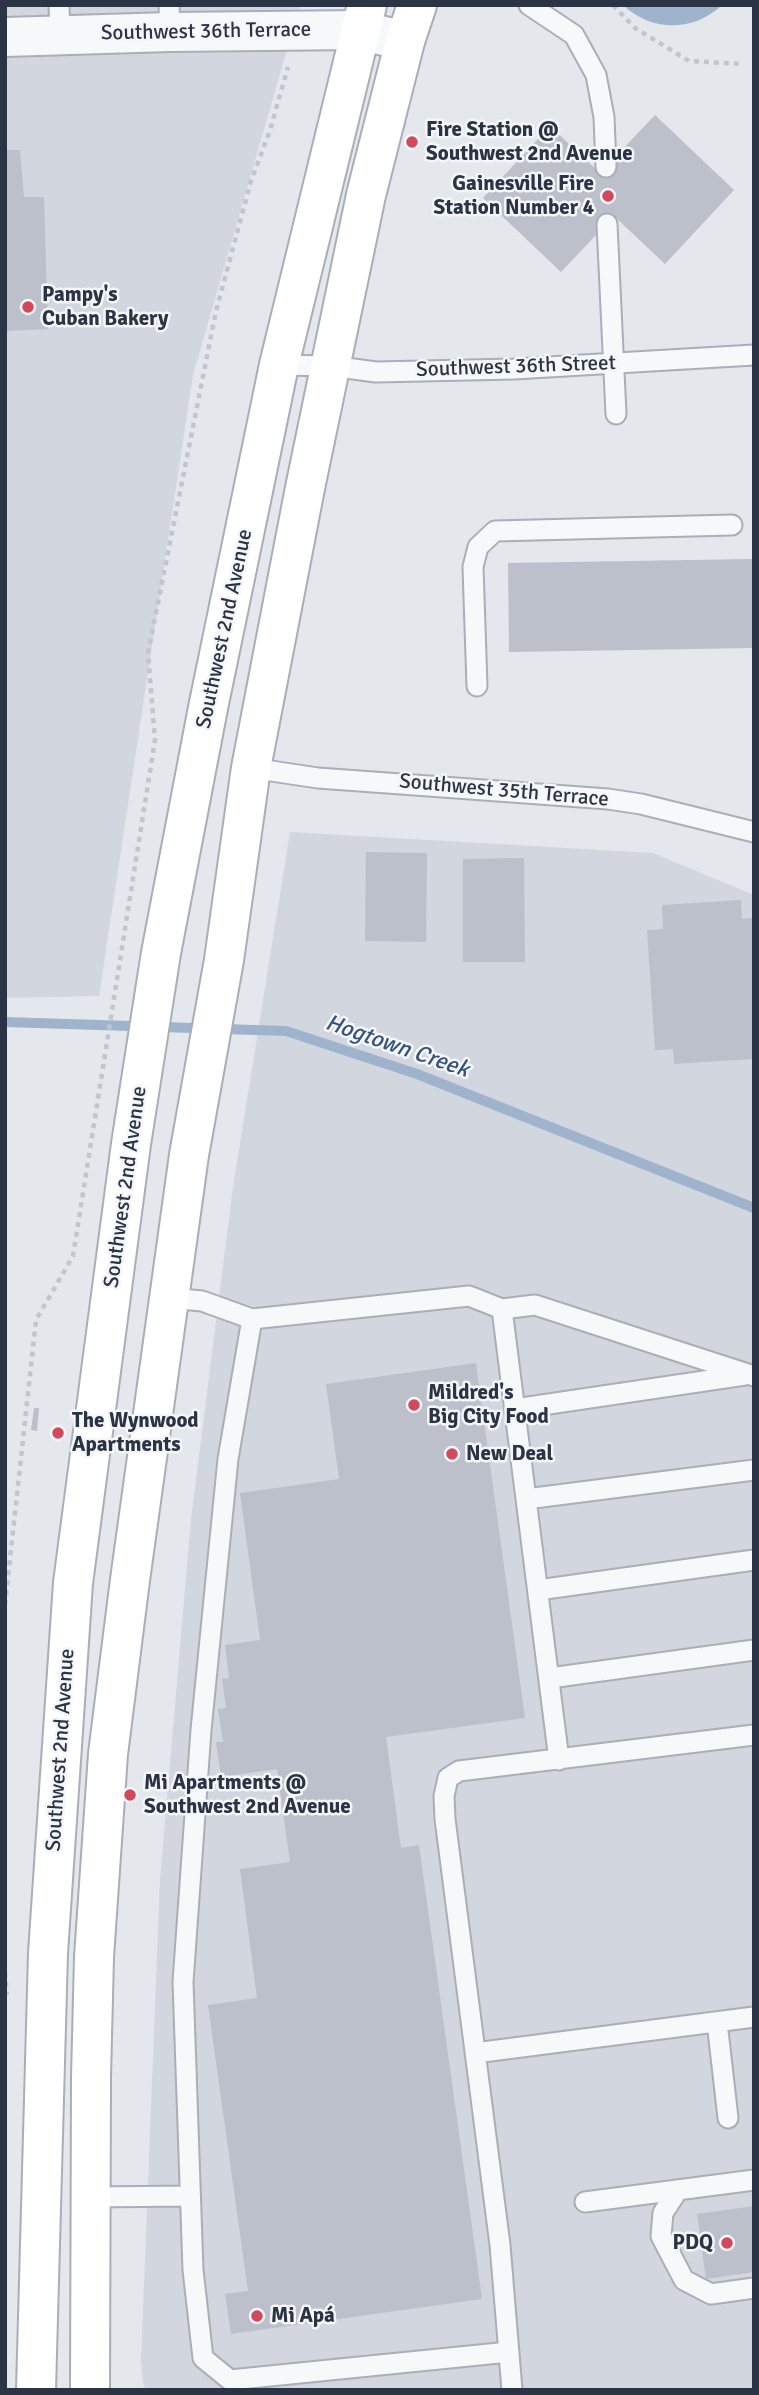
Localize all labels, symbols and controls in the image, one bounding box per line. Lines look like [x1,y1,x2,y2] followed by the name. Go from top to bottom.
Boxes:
[101,18,311,46] street label: Southwest 36th Terrace
[426,117,633,167] place label: Fire Station @ Southwest 2nd Avenue
[404,134,420,150] marker: Fire Station @ Southwest 2nd Avenue
[434,171,594,221] place label: Gainesville Fire Station Number 4
[600,188,616,204] marker: Gainesville Fire Station Number 4
[42,282,169,332] place label: Pampy's Cuban Bakery
[20,299,36,315] marker: Pampy's Cuban Bakery
[416,351,616,383] street label: Southwest 36th Street
[192,527,258,731] street label: Southwest 2nd Avenue
[398,769,610,813] street label: Southwest 35th Terrace
[322,1010,472,1084] water label: Hogtown Creek
[99,1085,153,1289] street label: Southwest 2nd Avenue
[428,1380,549,1430] place label: Mildred's Big City Food
[406,1397,422,1413] marker: Mildred's Big City Food
[72,1408,199,1458] place label: The Wynwood Apartments
[50,1425,66,1441] marker: The Wynwood Apartments
[466,1441,553,1467] place label: New Deal
[444,1446,460,1462] marker: New Deal
[41,1648,81,1852] street label: Southwest 2nd Avenue
[144,1770,351,1820] place label: Mi Apartments @ Southwest 2nd Avenue
[122,1787,138,1803] marker: Mi Apartments @ Southwest 2nd Avenue
[673,2230,713,2256] place label: PDQ
[719,2235,735,2251] marker: PDQ
[271,2303,335,2329] place label: Mi Apá
[249,2308,265,2324] marker: Mi Apá

